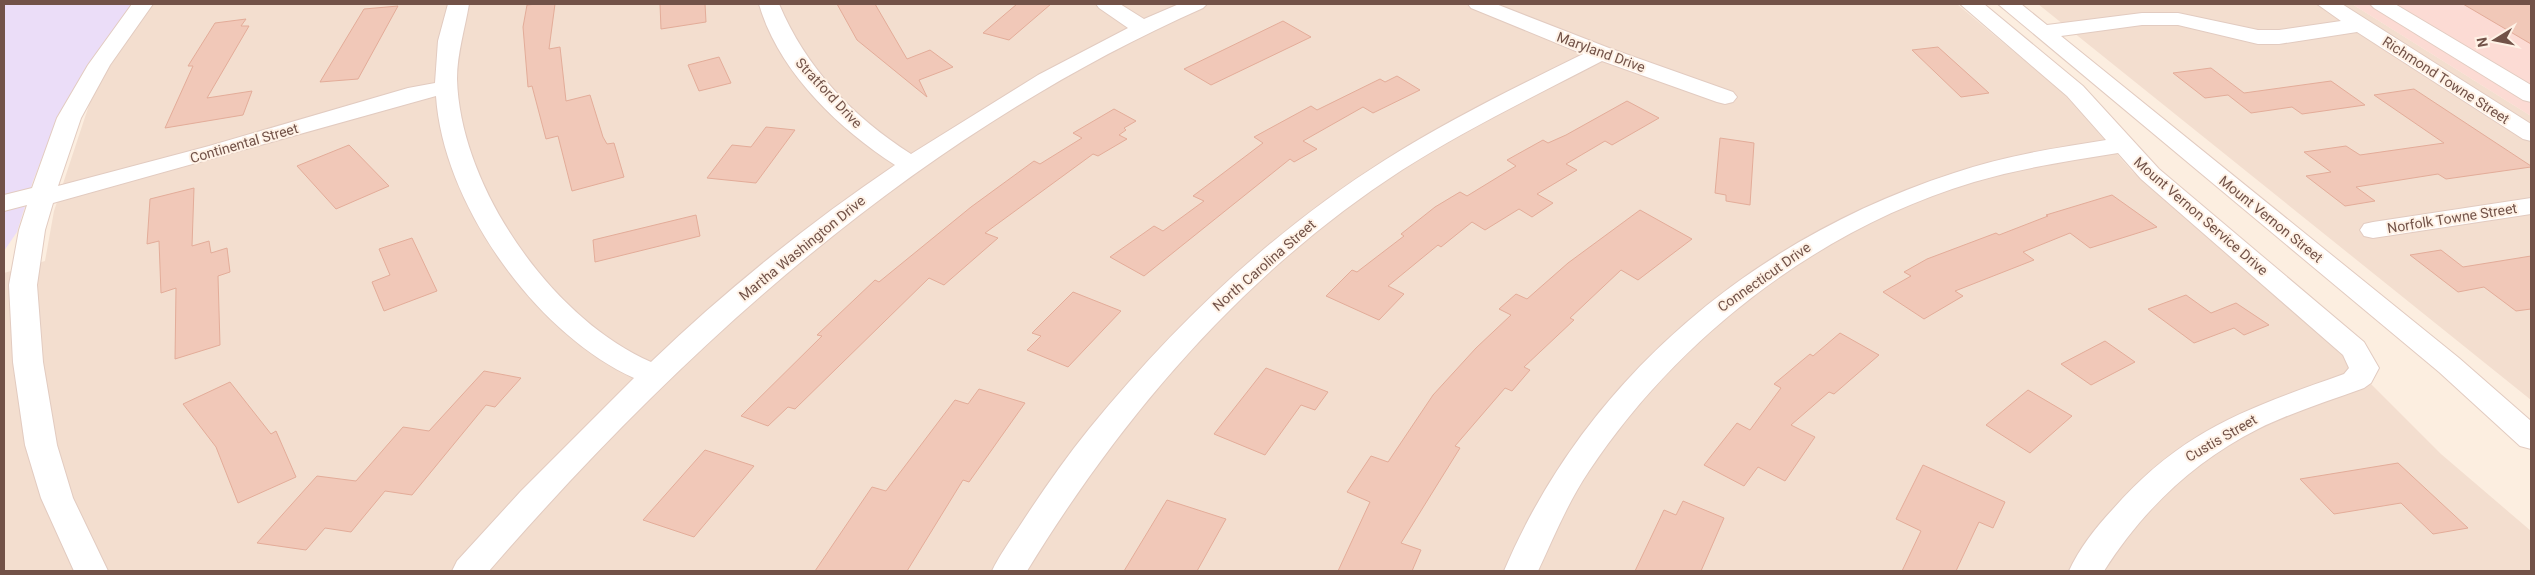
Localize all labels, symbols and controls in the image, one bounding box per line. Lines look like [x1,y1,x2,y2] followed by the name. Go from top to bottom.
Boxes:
[2470,15,2520,65] north arrow
[1555,29,1647,75] street label: Maryland Drive
[2380,33,2513,127] street label: Richmond Towne Street
[2473,36,2491,49] text: N
[793,55,865,131] street label: Stratford Drive
[188,120,300,166] street label: Continental Street
[2131,154,2271,278] street label: Mount Vernon Service Drive
[2216,172,2326,266] street label: Mount Vernon Street
[736,192,868,304] street label: Martha Washington Drive
[2386,200,2518,236] street label: Norfolk Towne Street
[1209,216,1319,314] street label: North Carolina Street
[1714,239,1814,315] street label: Connecticut Drive
[2182,411,2260,465] street label: Custis Street

